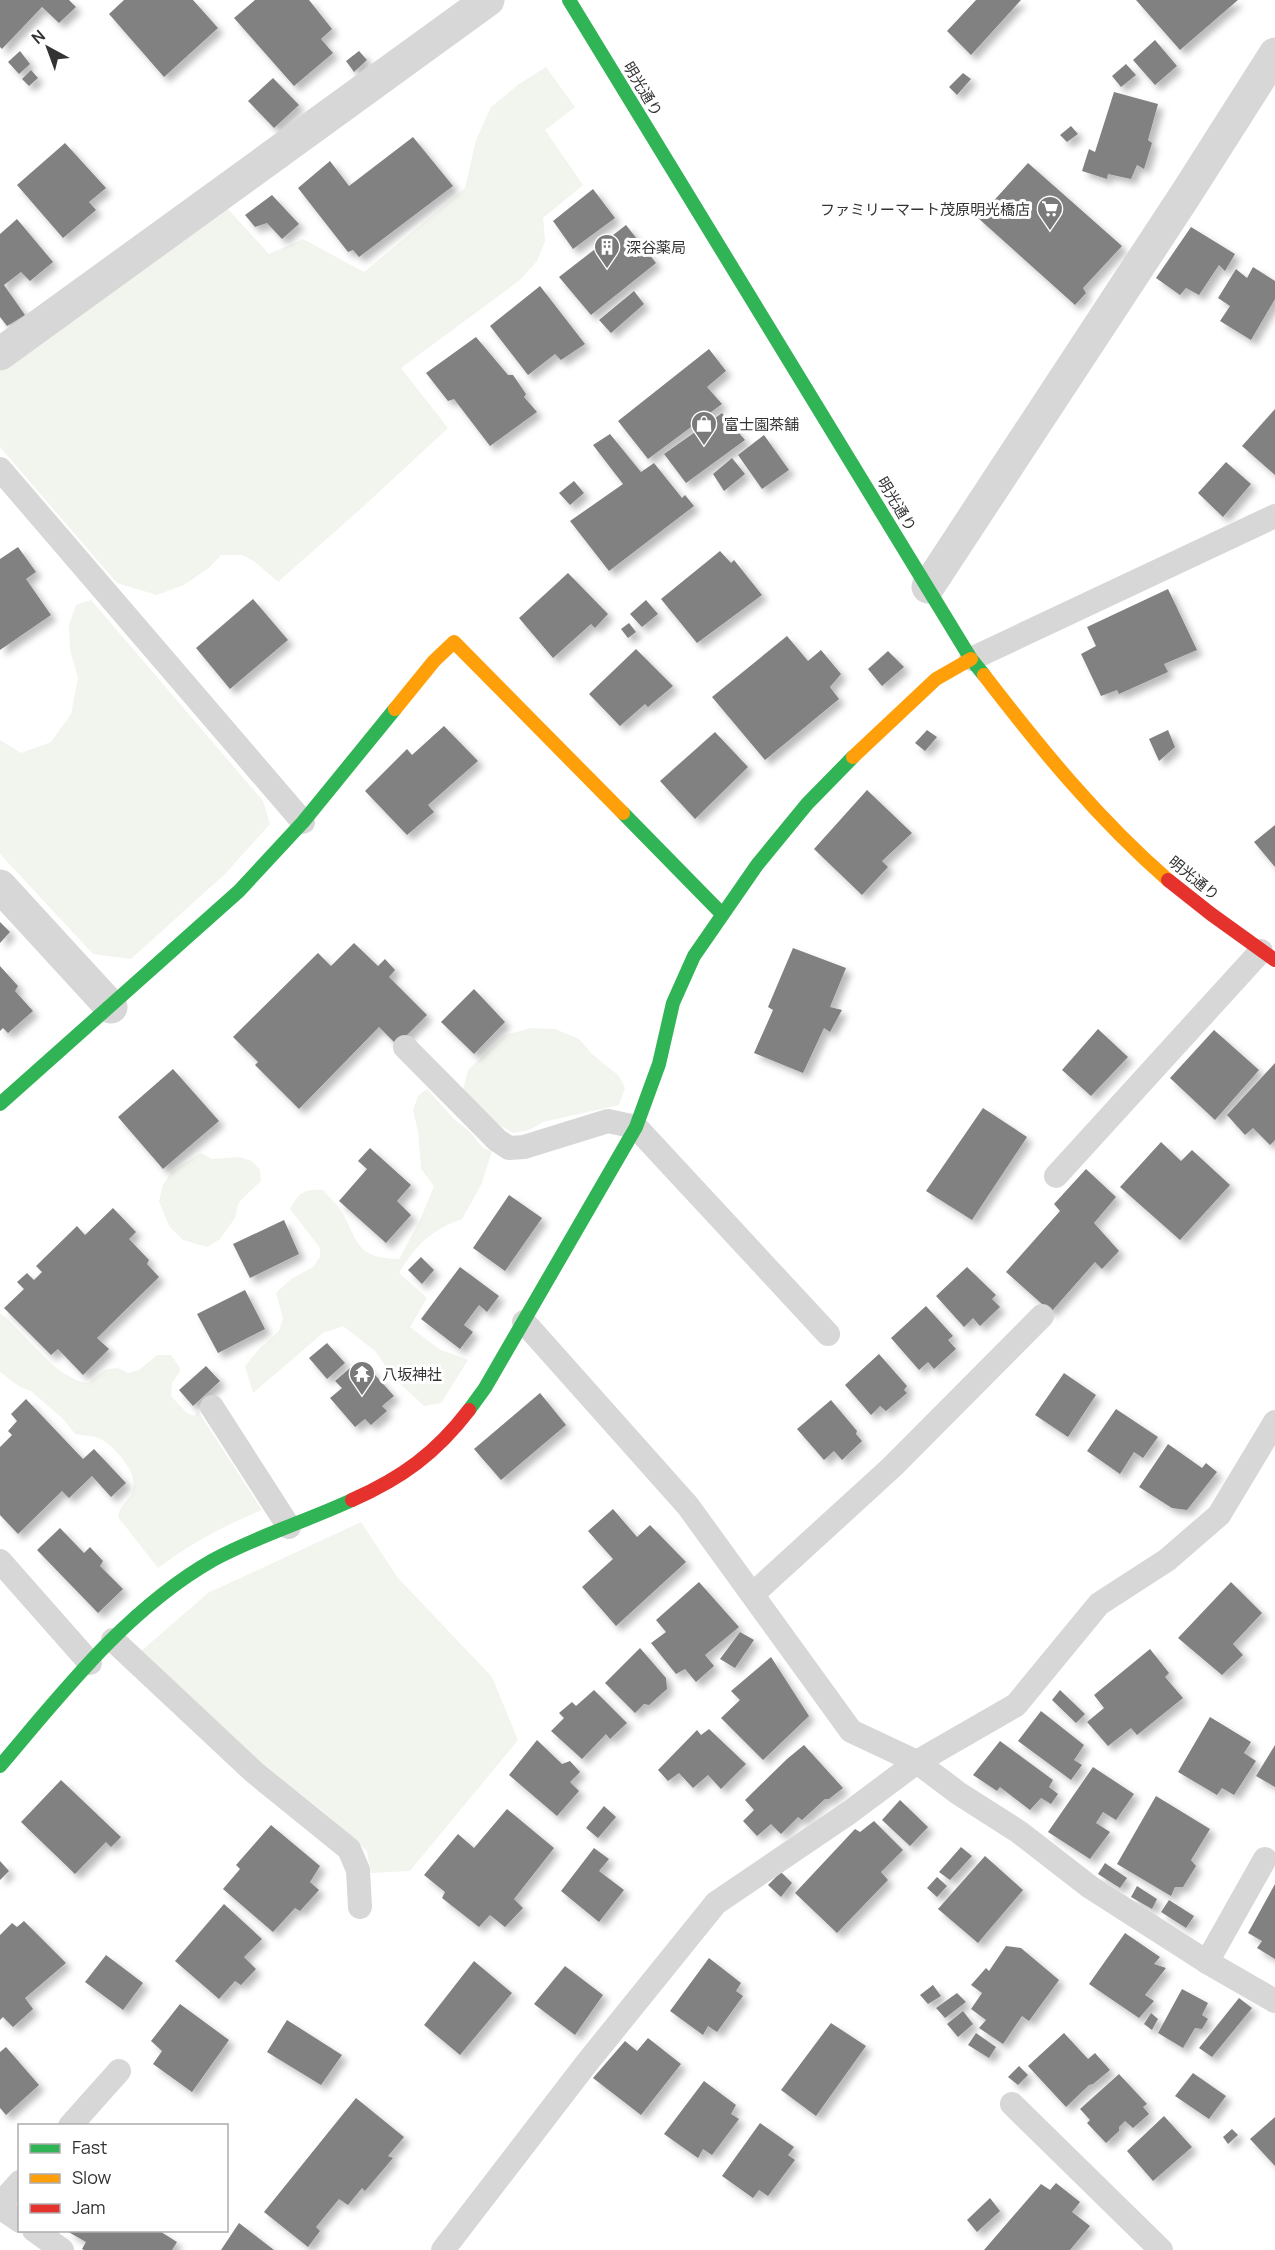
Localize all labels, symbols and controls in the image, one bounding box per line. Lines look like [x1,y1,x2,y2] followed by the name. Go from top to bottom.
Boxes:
[18,18,78,78] north arrow
[27,25,50,49] text: N
[619,58,667,120] street label: 明光通り
[1035,194,1065,232] supermarket icon: ファミリーマート茂原明光橋店
[820,199,1030,220] place label: ファミリーマート茂原明光橋店
[592,232,622,270] building icon: 深谷薬局
[626,237,686,258] place label: 深谷薬局
[689,409,719,447] shop icon: 富士園茶舗
[724,414,799,435] place label: 富士園茶舗
[873,473,921,535] street label: 明光通り
[1164,851,1224,905] street label: 明光通り
[347,1359,377,1397] temple icon: 八坂神社
[382,1364,442,1385] place label: 八坂神社
[18,2124,228,2232] legend
[72,2135,107,2159] text: Fast
[72,2165,112,2189] text: Slow
[72,2195,106,2219] text: Jam

